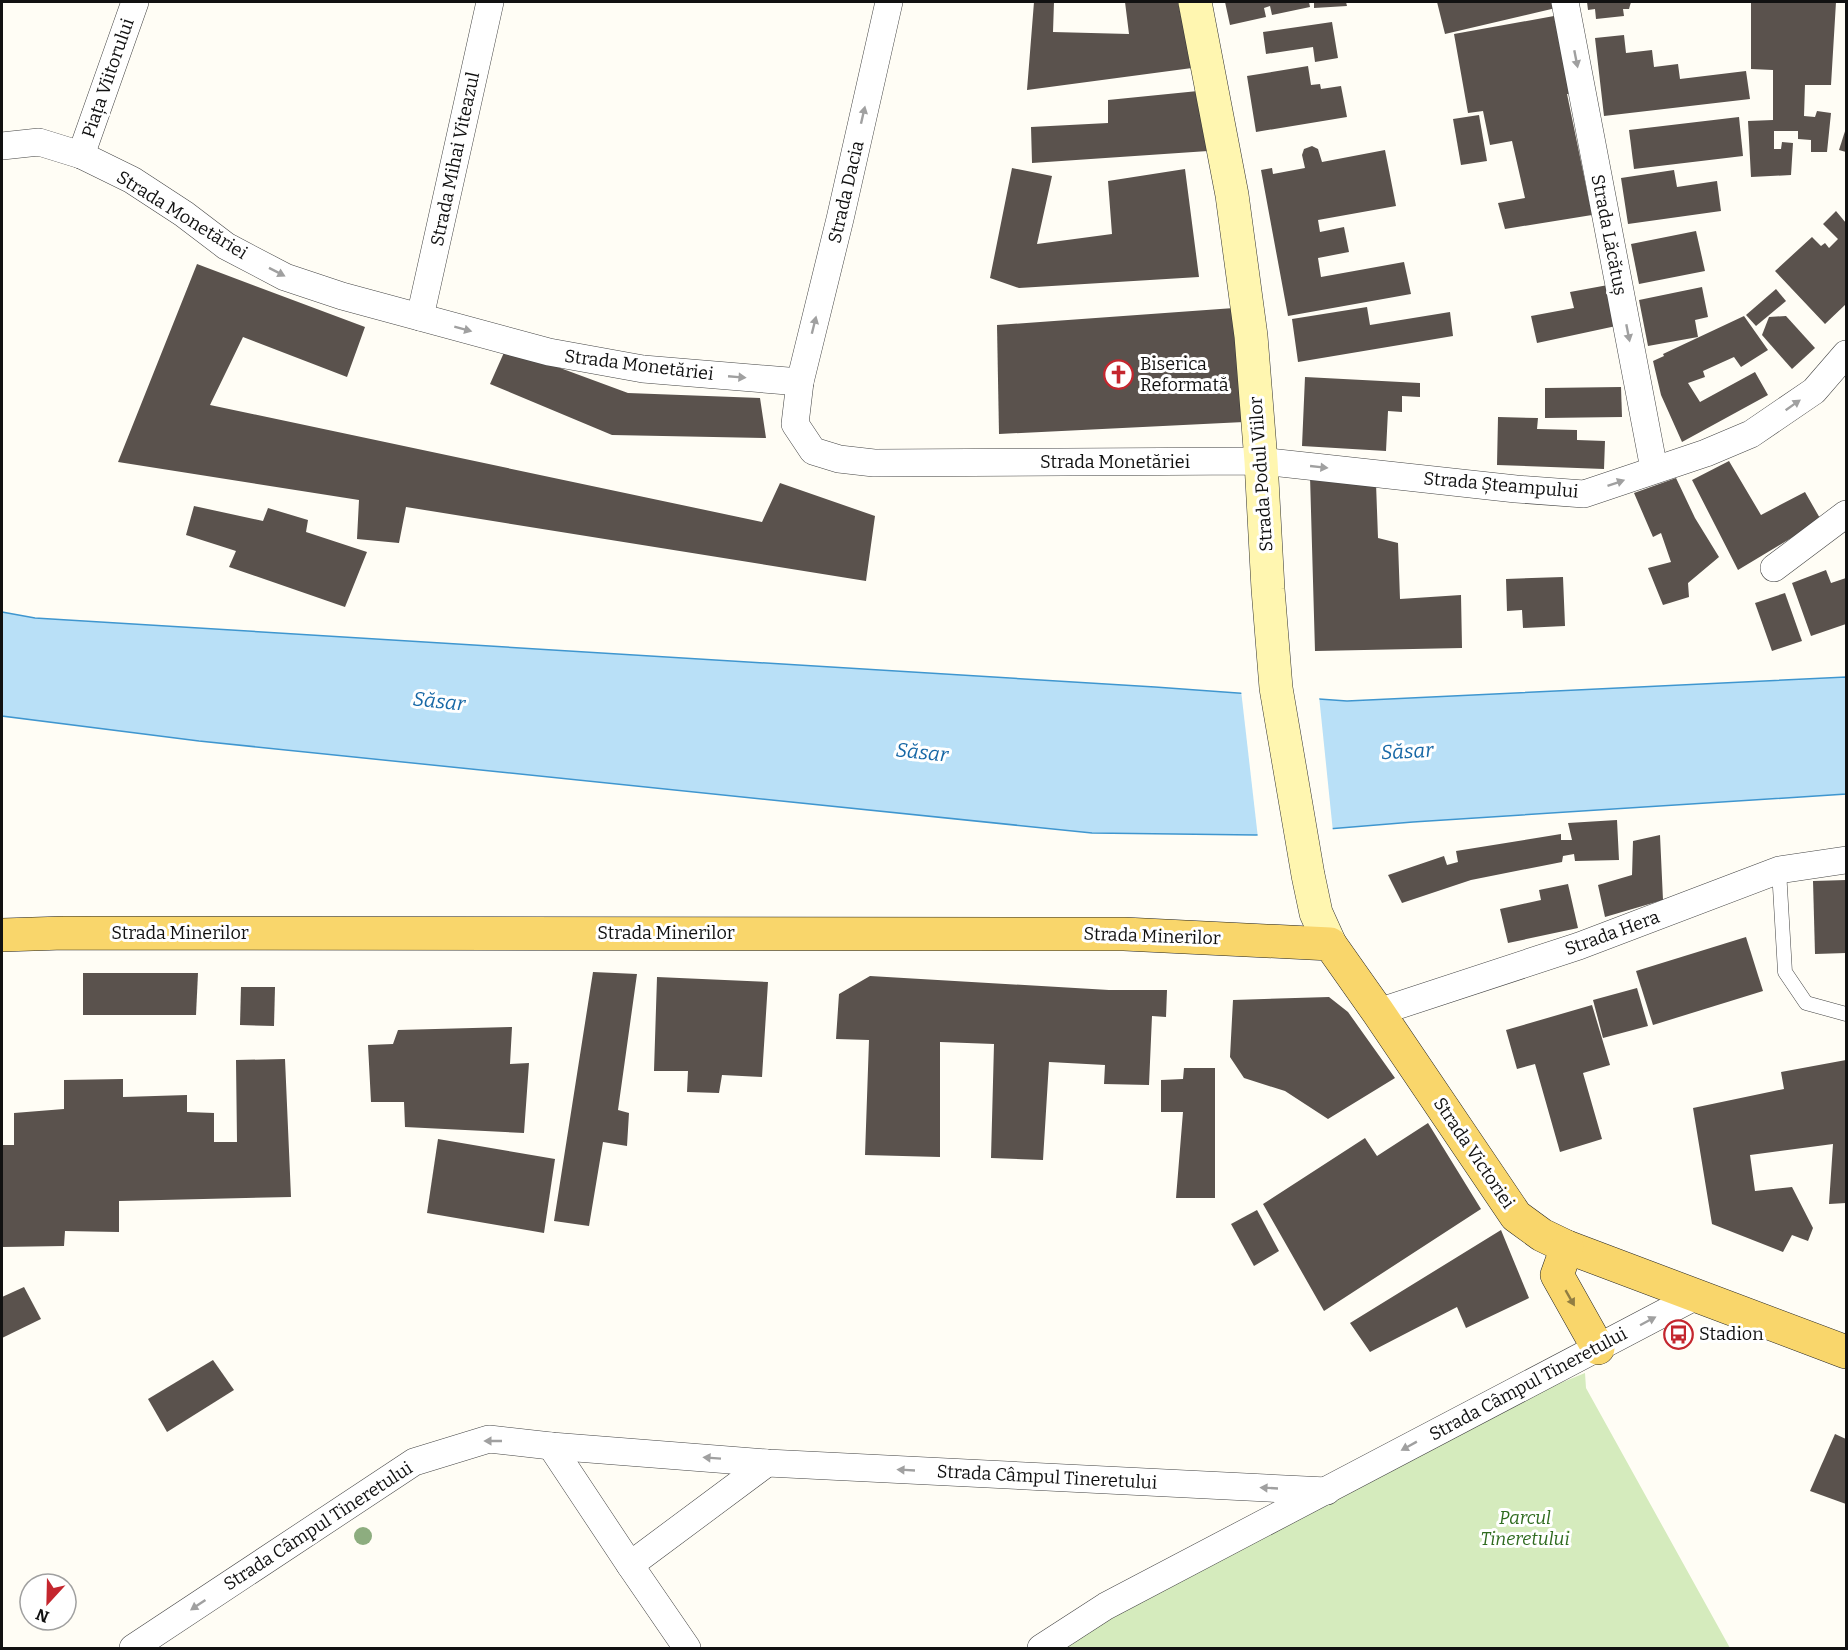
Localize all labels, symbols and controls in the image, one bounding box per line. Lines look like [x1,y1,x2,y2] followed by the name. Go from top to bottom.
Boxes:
[77,15,139,141] street label: Piața Viitorului
[1572,50,1581,69] one-way arrow
[426,70,484,248] street label: Strada Mihai Viteazul
[859,106,869,124] one-way arrow
[824,138,869,245] street label: Strada Dacia
[113,166,251,264] street label: Strada Monetăriei
[1586,173,1632,297] street label: Strada Lăcătuș
[268,268,285,277] one-way arrow
[809,316,819,335] one-way arrow
[1624,324,1633,343] one-way arrow
[454,325,472,334] one-way arrow
[563,345,715,385] street label: Strada Monetăriei
[1140,353,1229,396] place label: Biserica Reformată
[1103,358,1135,390] church icon: Biserica Reformată
[728,372,747,382] one-way arrow
[1245,396,1277,552] street label: Strada Podul Viilor
[1785,399,1801,411] one-way arrow
[1040,451,1190,473] street label: Strada Monetăriei
[1310,462,1329,472] one-way arrow
[1423,467,1579,503] street label: Strada Șteampului
[1607,477,1625,487] one-way arrow
[412,686,467,716] water label: Săsar
[895,737,950,767] water label: Săsar
[1380,738,1435,764] water label: Săsar
[1562,906,1663,960] street label: Strada Hera
[111,922,249,944] street label: Strada Minerilor
[597,922,735,944] street label: Strada Minerilor
[1083,923,1221,949] street label: Strada Minerilor
[1429,1093,1519,1213] street label: Strada Victoriei
[1565,1290,1575,1307] one-way arrow
[1639,1316,1656,1326] one-way arrow
[1662,1318,1694,1350] bus stop icon: Stadion
[1425,1322,1631,1446] street label: Strada Câmpul Tineretului
[1699,1323,1764,1345] place label: Stadion
[484,1436,503,1446] one-way arrow
[1400,1441,1417,1451] one-way arrow
[702,1454,721,1463] one-way arrow
[219,1457,417,1595] street label: Strada Câmpul Tineretului
[936,1460,1158,1494] street label: Strada Câmpul Tineretului
[897,1466,916,1475] one-way arrow
[1259,1483,1278,1492] one-way arrow
[1480,1507,1570,1550] park label: Parcul Tineretului
[18,1572,78,1632] north arrow
[191,1599,207,1611] one-way arrow
[33,1604,52,1627] text: N

